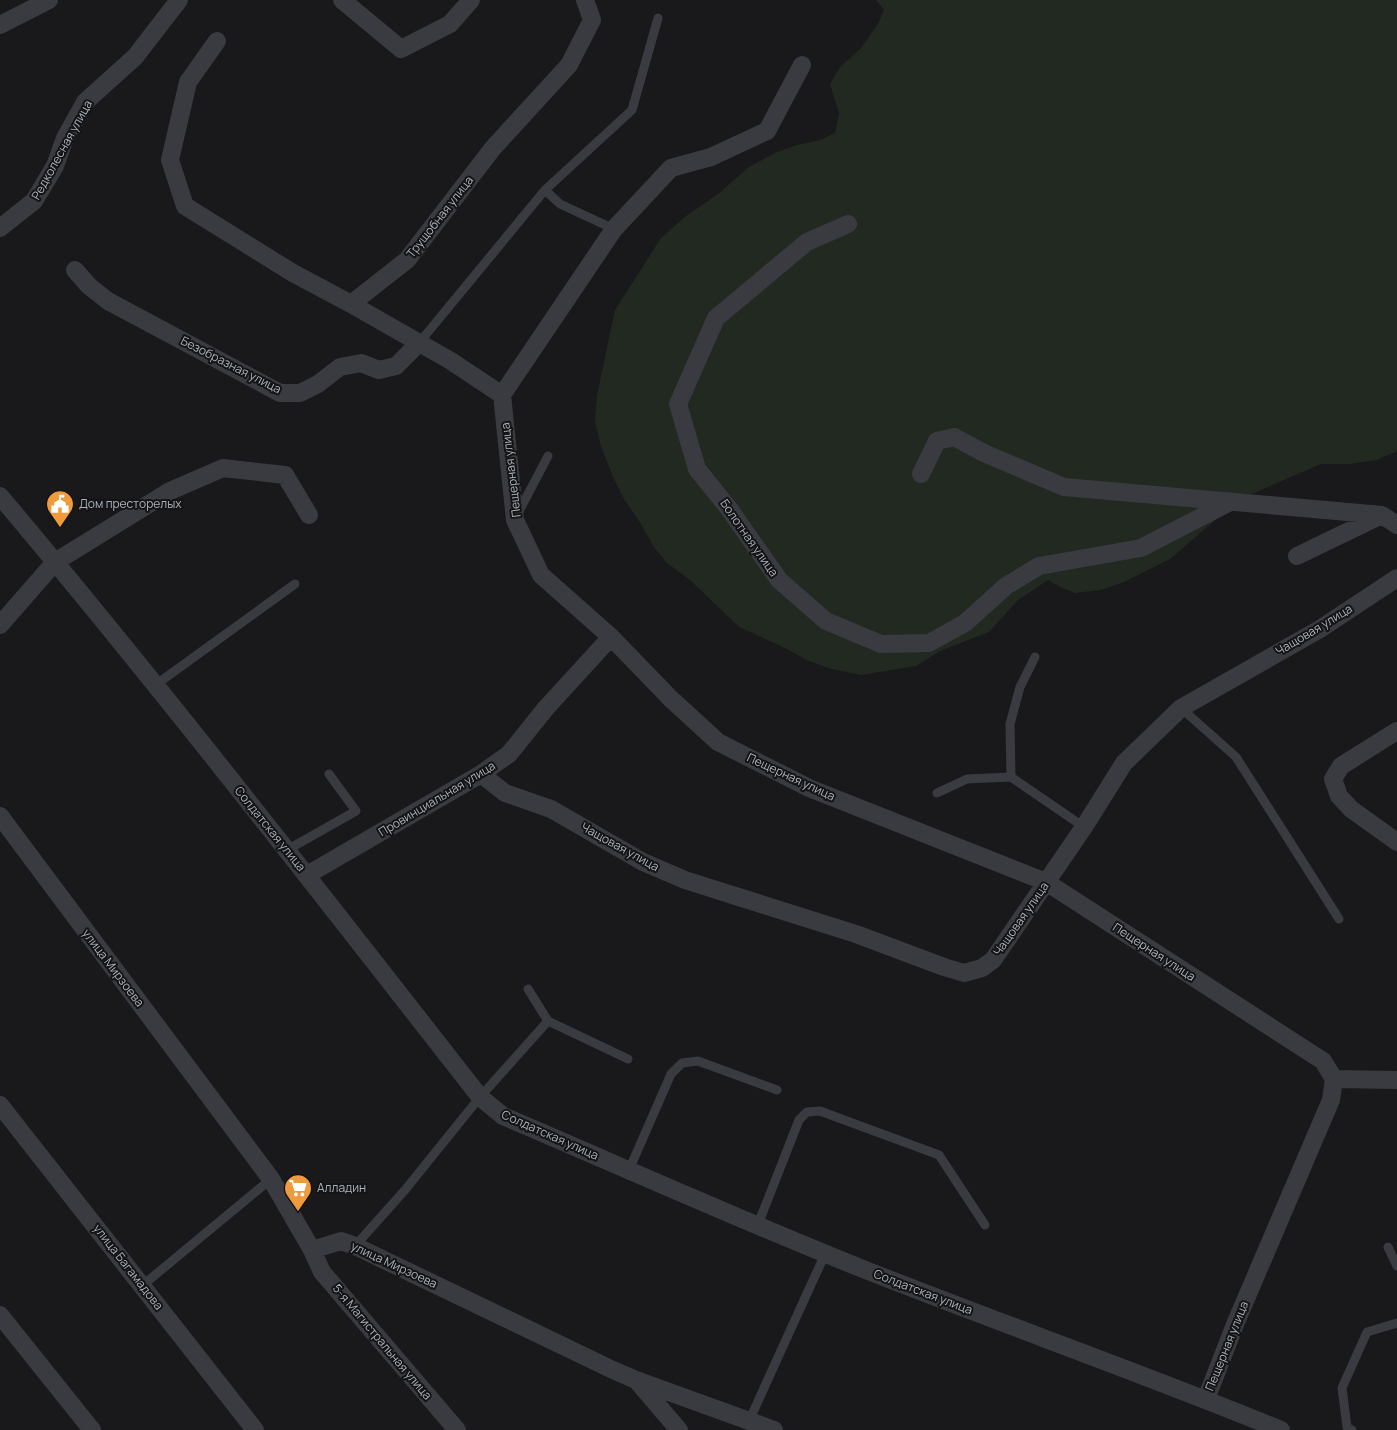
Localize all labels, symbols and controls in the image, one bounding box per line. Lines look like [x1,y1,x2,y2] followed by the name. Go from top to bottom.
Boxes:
[27,97,96,203] street label: Редколесная улица
[402,172,477,261] street label: Трущобная улица
[178,332,284,397] street label: Безобразная улица
[496,422,525,518] street label: Пещерная улица
[45,489,75,528] public building icon: Дом престорелых
[79,495,182,512] place label: Дом престорелых
[716,496,782,580] street label: Болотная улица
[1272,600,1355,659] street label: Чащовая улица
[744,749,838,804] street label: Пещерная улица
[375,757,498,840] street label: Провинциальная улица
[231,783,310,875] street label: Солдатская улица
[578,818,662,875] street label: Чащовая улица
[989,878,1052,959] street label: Чащовая улица
[1110,918,1199,985] street label: Пещерная улица
[79,925,148,1010] street label: улица Мирзоева
[499,1106,601,1164] street label: Солдатская улица
[283,1173,313,1212] supermarket icon: Алладин
[317,1179,366,1196] place label: Алладин
[90,1220,167,1313] street label: улица Багамадова
[348,1237,440,1292] street label: улица Мирзоева
[871,1265,975,1318] street label: Солдатская улица
[329,1280,436,1403] street label: 5-я Магистральная улица
[1201,1298,1252,1393] street label: Пещерная улица

